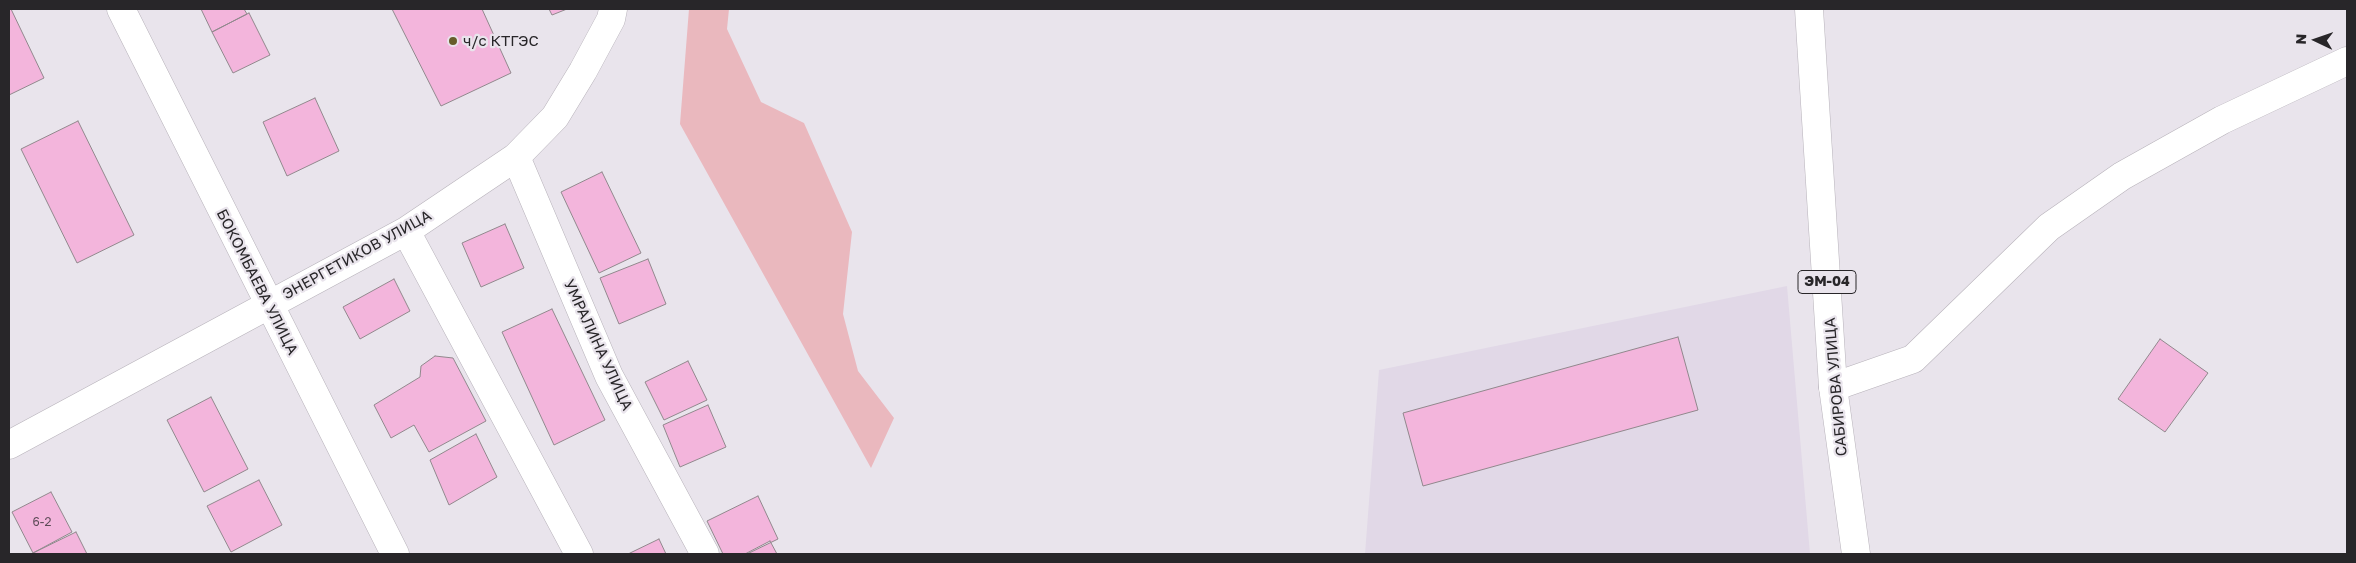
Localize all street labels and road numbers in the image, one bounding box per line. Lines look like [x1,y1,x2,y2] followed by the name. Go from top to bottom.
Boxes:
[212,206,302,358] street label: БОКОМБАЕВА УЛИЦА
[279,207,435,303] street label: ЭНЕРГЕТИКОВ УЛИЦА
[1798,270,1856,294] road number: ЭМ-04
[560,277,636,413] street label: УМРАЛИНА УЛИЦА
[1821,317,1851,457] street label: САБИРОВА УЛИЦА

